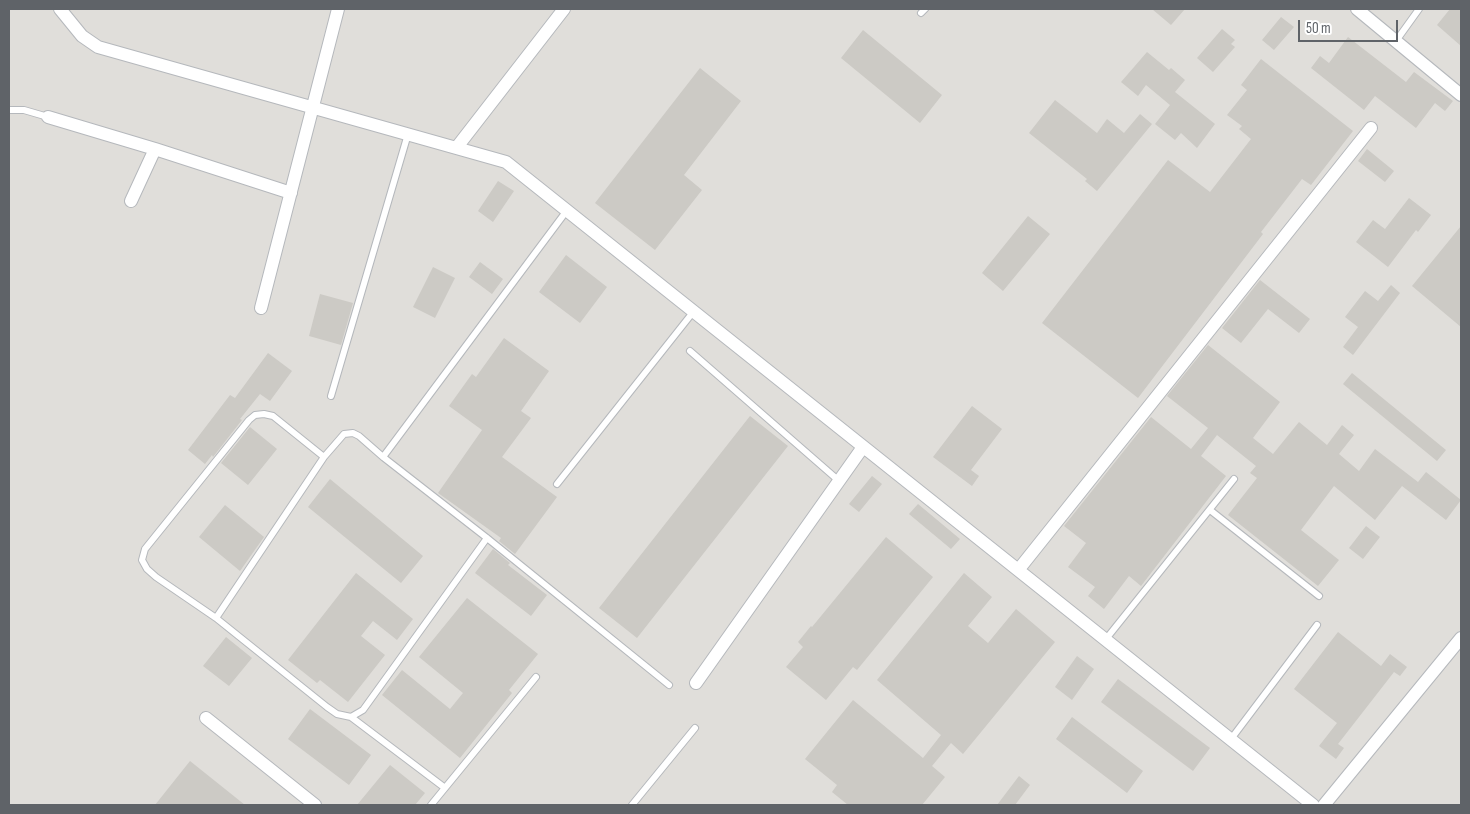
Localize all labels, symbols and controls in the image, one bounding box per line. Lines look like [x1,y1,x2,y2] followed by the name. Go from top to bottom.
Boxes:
[1300,10,1400,42] scale bar
[1306,19,1331,38] text: 50 m

